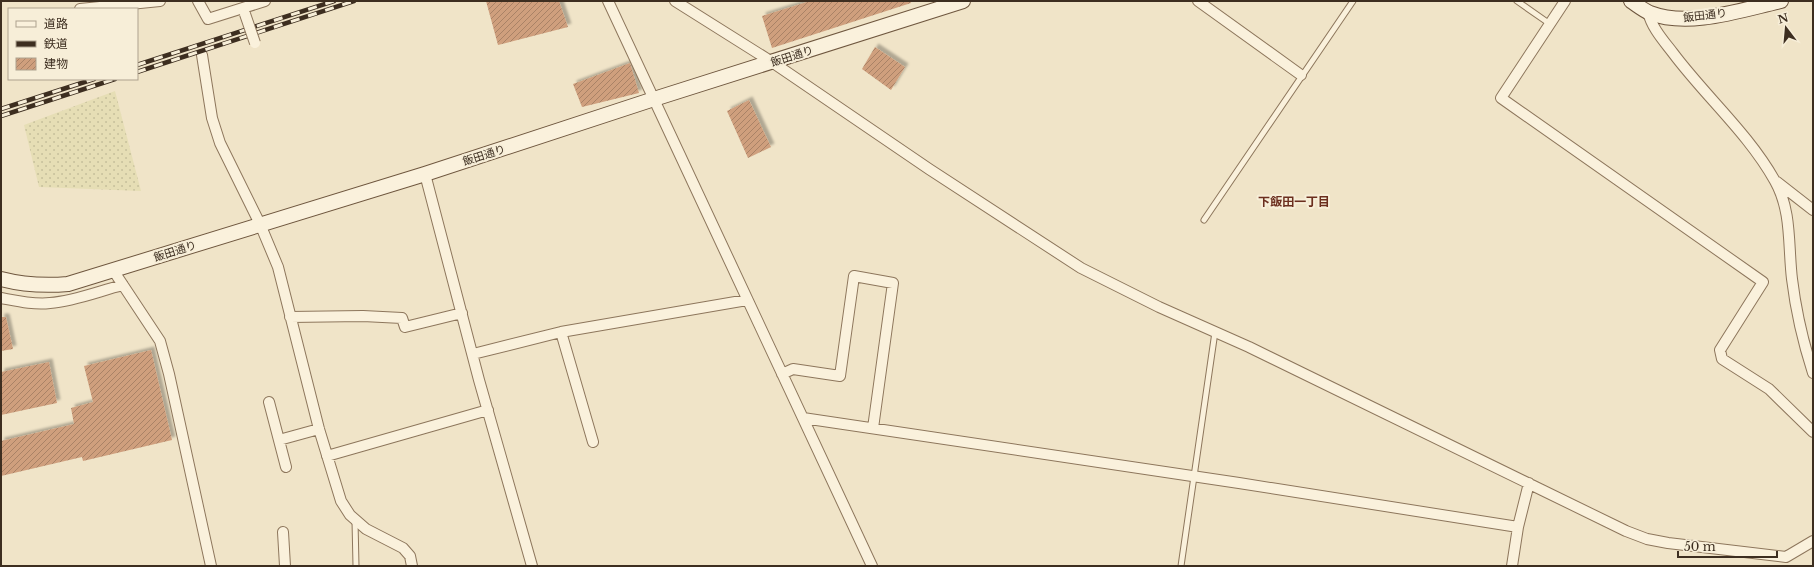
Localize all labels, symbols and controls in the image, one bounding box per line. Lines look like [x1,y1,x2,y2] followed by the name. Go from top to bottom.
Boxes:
[1682,5,1728,25] street label: 飯田通り
[8,8,138,80] legend
[1766,8,1806,48] north arrow
[1776,10,1791,27] text: N
[44,16,68,31] text: 道路
[44,36,68,51] text: 鉄道
[769,43,815,69] street label: 飯田通り
[44,56,68,71] text: 建物
[461,142,507,168] street label: 飯田通り
[1258,194,1330,209] district label: 下飯田一丁目
[152,238,198,264] street label: 飯田通り
[1678,533,1777,559] scale bar
[1684,539,1716,554] text: 50 m

